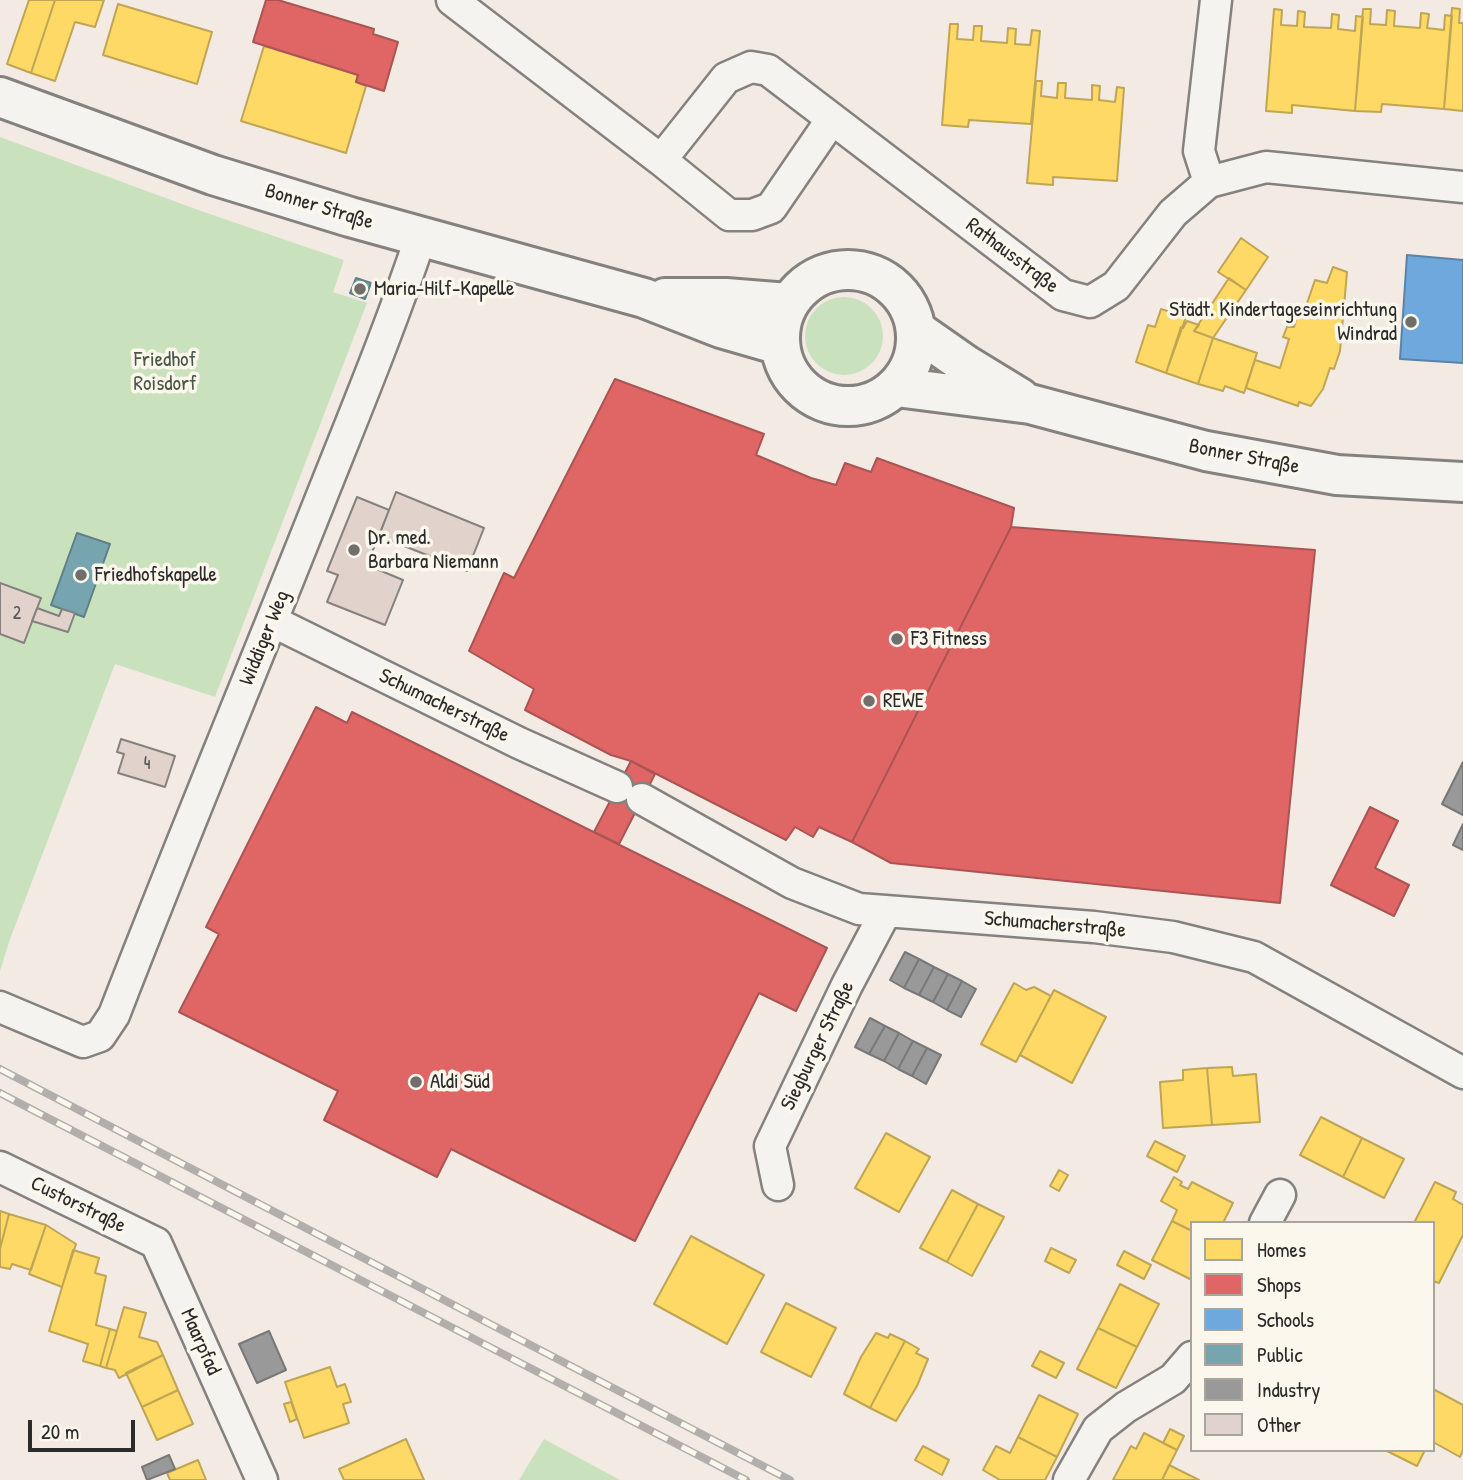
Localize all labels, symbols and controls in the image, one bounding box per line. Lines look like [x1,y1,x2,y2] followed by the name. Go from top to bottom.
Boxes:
[262,179,376,235] street label: Bonner Straße
[961,213,1063,299] street label: Rathausstraße
[374,276,514,302] place label: Maria-Hilf-Kapelle
[352,281,368,297] marker: Maria-Hilf-Kapelle
[1169,297,1397,347] place label: Städt. Kindertageseinrichtung Windrad
[1403,314,1419,330] marker: Städt. Kindertageseinrichtung Windrad
[133,347,197,397] park label: Friedhof Roisdorf
[1187,434,1301,480] street label: Bonner Straße
[368,525,499,575] place label: Dr. med. Barbara Niemann
[346,542,362,558] marker: Dr. med. Barbara Niemann
[95,562,217,588] place label: Friedhofskapelle
[73,567,89,583] marker: Friedhofskapelle
[235,587,295,689] street label: Widdiger Weg
[13,603,21,625] house number: 2
[911,626,987,652] place label: F3 Fitness
[889,631,905,647] marker: F3 Fitness
[375,664,513,748] street label: Schumacherstraße
[883,688,924,714] place label: REWE
[861,693,877,709] marker: REWE
[144,753,150,775] house number: 4
[983,906,1127,944] street label: Schumacherstraße
[776,977,860,1115] street label: Siegburger Straße
[430,1069,490,1095] place label: Aldi Süd
[408,1074,424,1090] marker: Aldi Süd
[26,1171,130,1239] street label: Custorstraße
[1190,1221,1435,1452] legend
[1257,1235,1306,1264] text: Homes
[1257,1270,1301,1299] text: Shops
[174,1305,226,1379] street label: Maarpfad
[1257,1305,1314,1334] text: Schools
[1257,1340,1303,1369] text: Public
[1257,1375,1320,1404] text: Industry
[32,1406,138,1450] scale bar
[1257,1410,1301,1439] text: Other
[41,1417,79,1446] text: 20 m

